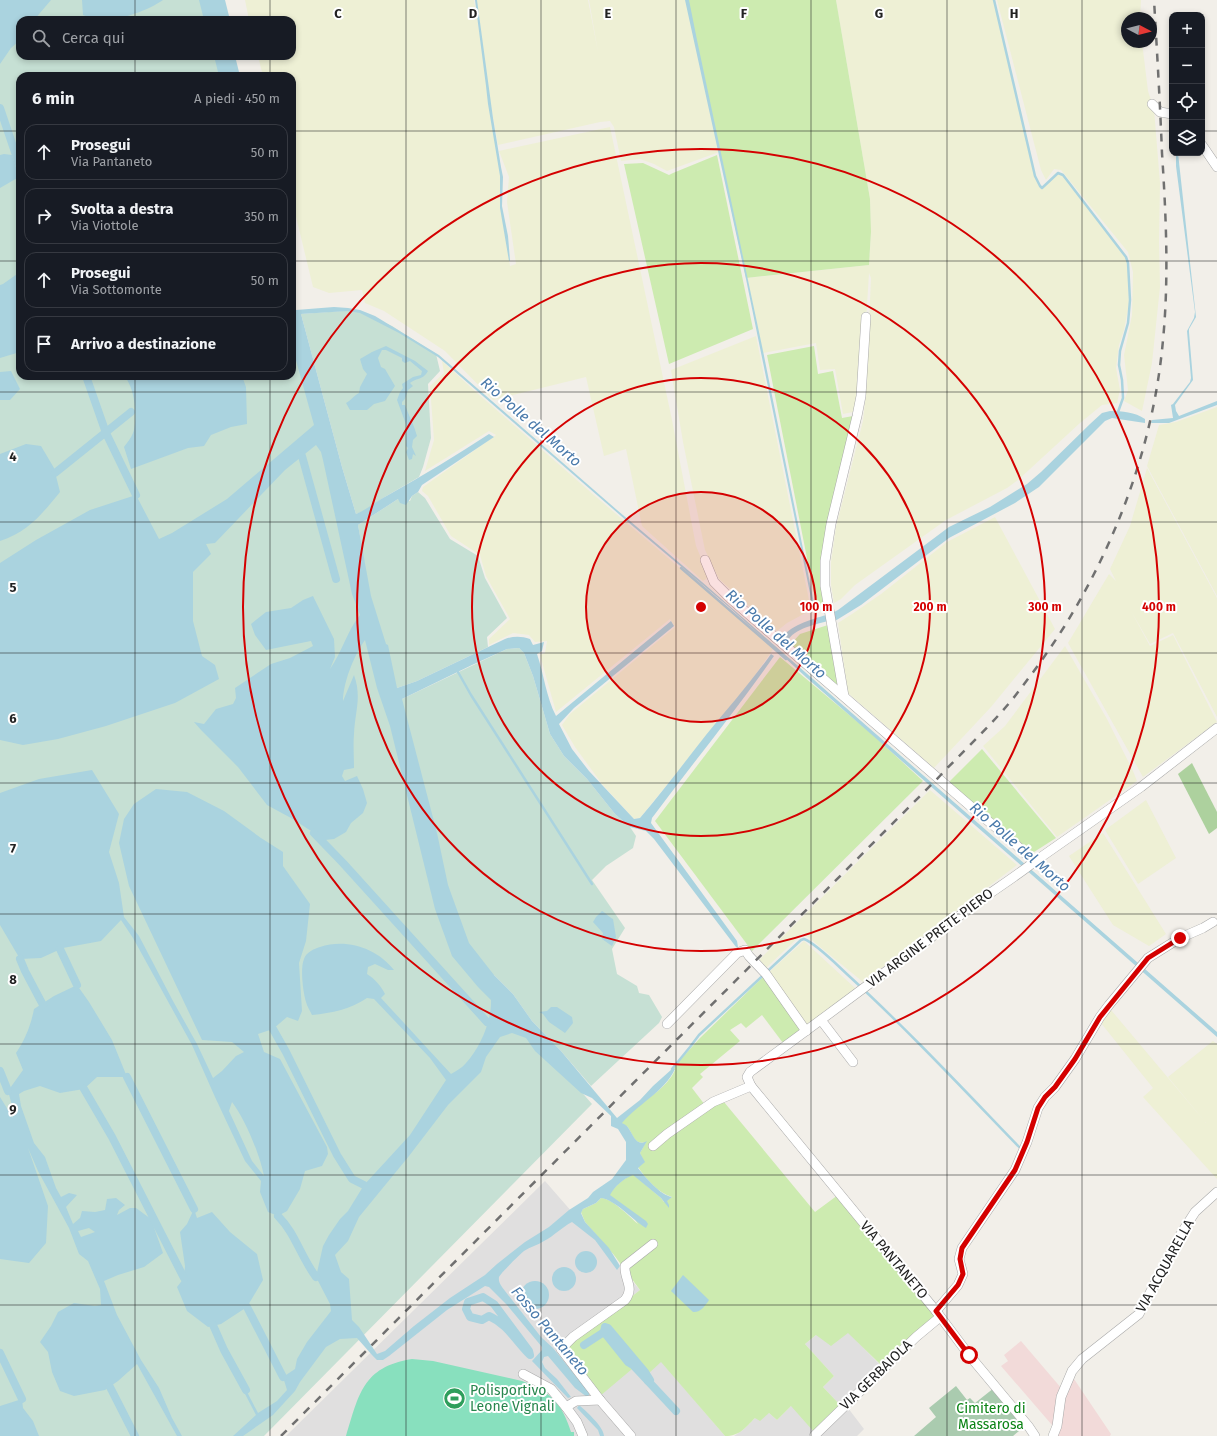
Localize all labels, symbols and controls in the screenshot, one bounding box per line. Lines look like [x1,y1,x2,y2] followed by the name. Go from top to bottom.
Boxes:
[334,6,342,21] text: C
[469,6,478,21] text: D
[605,6,612,21] text: E
[741,6,748,21] text: F
[875,6,883,21] text: G
[1010,6,1018,21] text: H
[1121,12,1157,48] north arrow
[1169,12,1205,156] map controls
[1169,12,1205,48] button: +
[16,16,296,60] search box
[30,27,52,49] icon: search
[62,29,125,47] text: Cerca qui
[1169,48,1205,84] button: −
[1169,84,1205,120] button: locate
[32,88,75,109] text: 6 min
[194,91,280,106] text: A piedi · 450 m
[1169,120,1205,156] button: layers
[71,136,130,154] text: Prosegui
[33,141,55,163] icon: ahead
[251,145,279,160] text: 50 m
[71,154,152,169] text: Via Pantaneto
[71,200,173,218] text: Svolta a destra
[33,205,55,227] icon: right
[244,209,279,224] text: 350 m
[71,218,139,233] text: Via Viottole
[71,264,130,282] text: Prosegui
[33,269,55,291] icon: ahead
[251,273,279,288] text: 50 m
[71,282,162,297] text: Via Sottomonte
[33,333,55,355] icon: arrive
[71,335,216,353] text: Arrivo a destinazione
[477,373,585,471] water label: Rio Polle del Morto
[9,449,17,464] text: 4
[10,580,17,595] text: 5
[722,585,830,683] water label: Rio Polle del Morto
[694,600,708,614] centre of rings
[800,600,832,614] text: 100 m
[913,600,947,614] text: 200 m
[1027,600,1062,614] text: 300 m
[1142,600,1176,614] text: 400 m
[9,711,17,726] text: 6
[966,798,1074,896] water label: Rio Polle del Morto
[10,841,16,856] text: 7
[863,885,997,991] street label: VIA ARGINE PRETE PIERO
[1171,929,1189,947] route end
[9,972,17,987] text: 8
[9,1102,17,1117] text: 9
[1132,1216,1198,1316] street label: VIA ACQUARELLA
[856,1218,932,1302] street label: VIA PANTANETO
[508,1283,592,1379] water label: Fosso Pantaneto
[836,1336,916,1414] street label: VIA GERBAIOLA
[960,1346,978,1364] route start
[470,1382,555,1415] place label: Polisportivo Leone Vignali
[442,1385,468,1411] sports icon: Polisportivo Leone Vignali
[956,1400,1026,1433] park label: Cimitero di Massarosa

